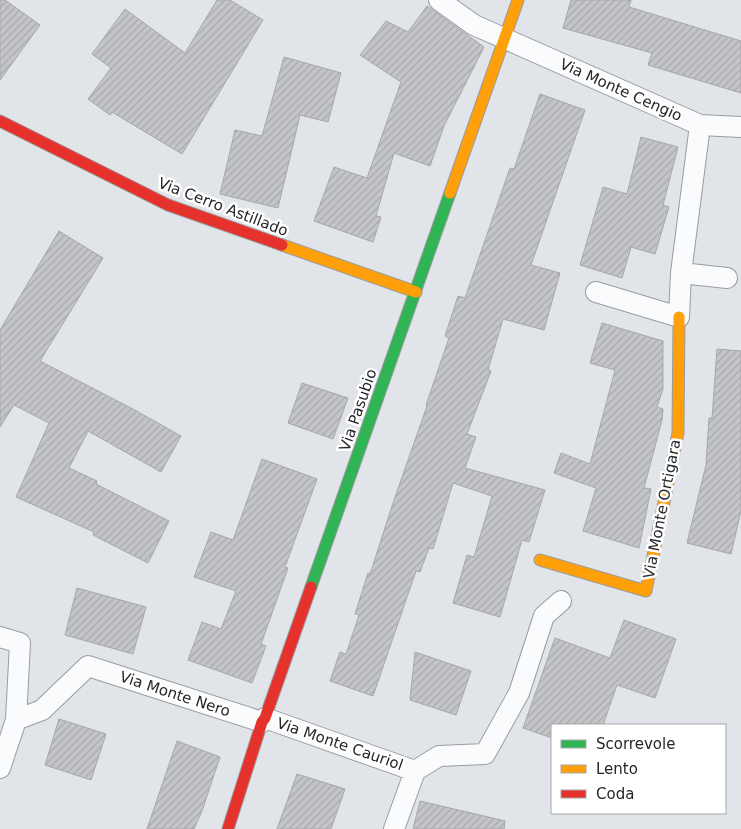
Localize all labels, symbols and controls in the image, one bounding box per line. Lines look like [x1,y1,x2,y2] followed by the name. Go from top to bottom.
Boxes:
[557,55,685,125] street label: Via Monte Cengio
[155,174,291,240] street label: Via Cerro Astillado
[336,367,380,453] street label: Via Pasubio
[640,438,684,580] street label: Via Monte Ortigara
[118,668,232,720] street label: Via Monte Nero
[274,714,406,774] street label: Via Monte Cauriol
[551,724,726,814] legend
[596,735,675,753] text: Scorrevole
[596,760,638,778] text: Lento
[596,785,634,803] text: Coda

